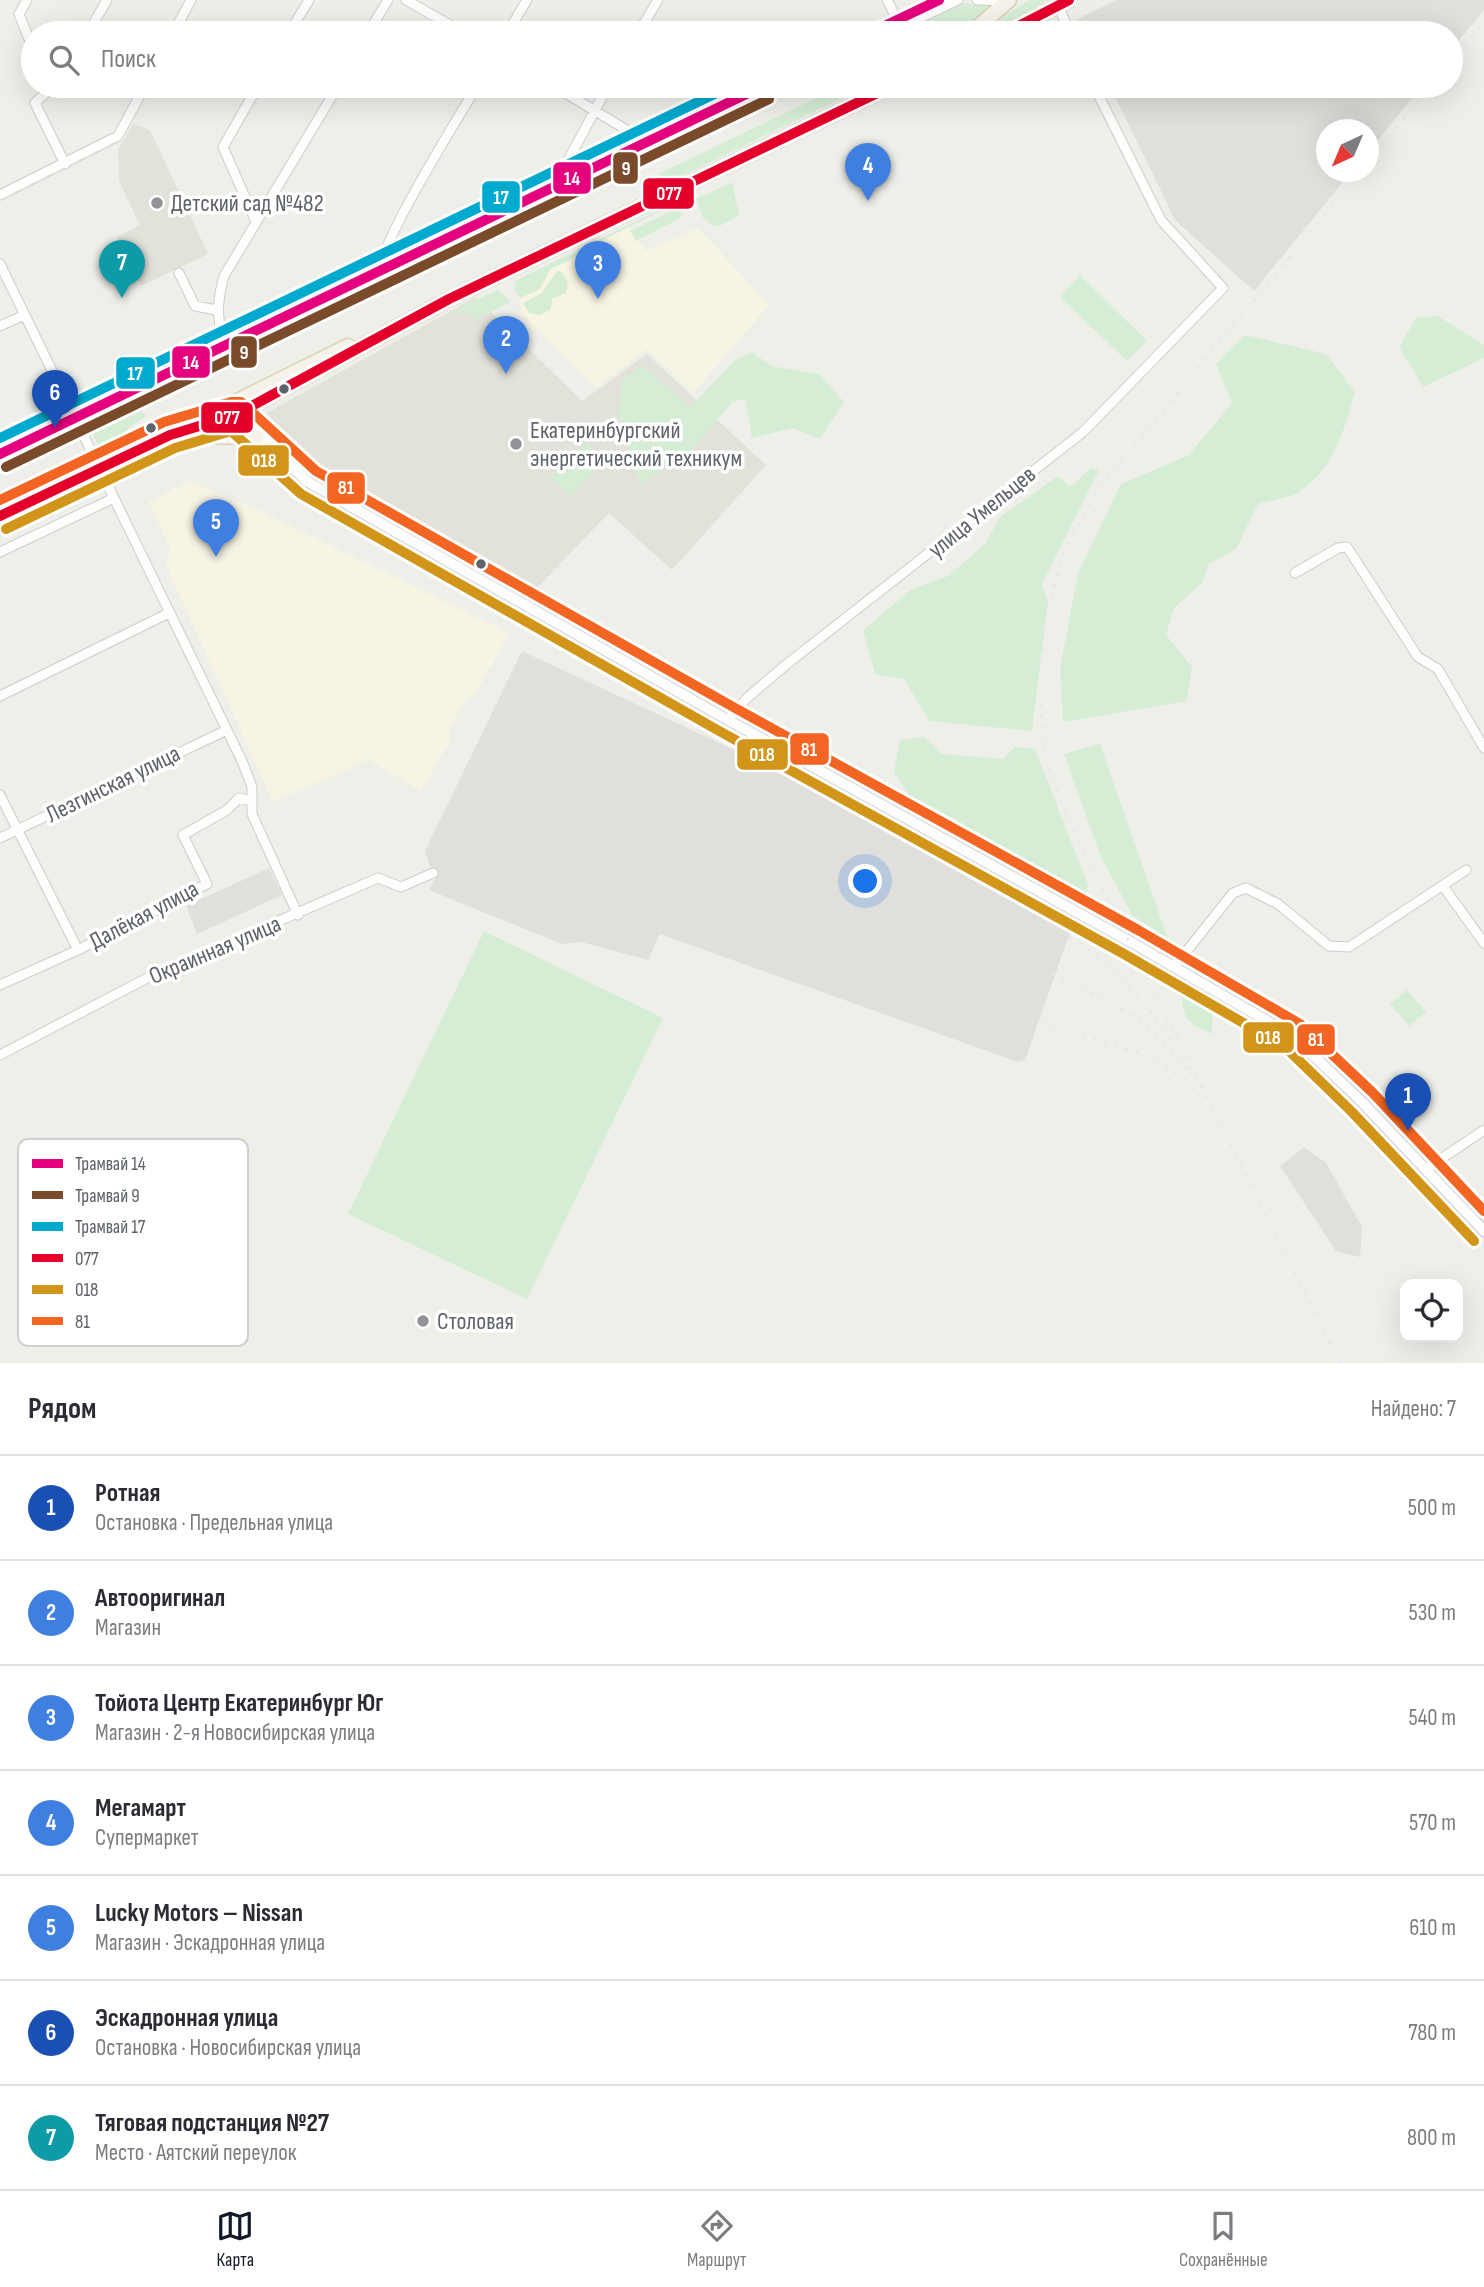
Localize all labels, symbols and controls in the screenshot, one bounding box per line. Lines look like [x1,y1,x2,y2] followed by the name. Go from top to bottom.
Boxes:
[21,21,1463,98] search box
[45,41,83,79] icon: search
[101,44,156,75] text: Поиск
[1316,119,1379,182] north arrow
[845,143,891,201] pin: 4
[612,151,639,185] line badge: 9
[621,158,631,181] text: 9
[552,161,592,195] line badge: 14
[564,168,580,191] text: 14
[642,177,695,210] line badge: 077
[481,180,521,214] line badge: 17
[656,183,683,206] text: 077
[493,187,510,210] text: 17
[171,189,324,218] place label: Детский сад №482
[149,195,165,211] marker: Детский сад №482
[99,240,145,298] pin: 7
[575,241,621,299] pin: 3
[483,316,529,374] pin: 2
[230,335,258,369] line badge: 9
[239,342,249,365] text: 9
[171,345,211,379] line badge: 14
[183,352,199,375] text: 14
[115,356,156,390] line badge: 17
[127,363,144,386] text: 17
[32,370,78,428] pin: 6
[277,382,291,396] unlabelled marker
[200,401,254,434] line badge: 077
[214,407,241,430] text: 077
[530,416,742,473] place label: Екатеринбургский энергетический техникум
[144,421,158,435] unlabelled marker
[508,436,524,452] marker: Екатеринбургский энергетический техникум
[237,444,290,477] line badge: 018
[251,450,277,473] text: 018
[922,460,1042,564] street label: улица Умельцев
[326,471,366,505] line badge: 81
[338,477,355,500] text: 81
[193,499,239,557] pin: 5
[474,557,488,571] unlabelled marker
[789,732,830,766] line badge: 81
[736,738,789,771] line badge: 018
[41,739,185,829] street label: Лезгинская улица
[801,739,818,762] text: 81
[749,744,775,767] text: 018
[848,864,882,898] your location
[84,874,204,956] street label: Далёкая улица
[145,909,285,991] street label: Окраинная улица
[1242,1021,1295,1054] line badge: 018
[1296,1023,1336,1056] line badge: 81
[1255,1027,1281,1050] text: 018
[1308,1029,1325,1052] text: 81
[1385,1073,1431,1131] pin: 1
[18,1139,248,1346] legend
[75,1153,146,1176] text: Трамвай 14
[75,1185,140,1208] text: Трамвай 9
[75,1216,146,1239] text: Трамвай 17
[75,1248,99,1271] text: 077
[75,1279,98,1302] text: 018
[1400,1279,1463,1342] map controls
[1400,1279,1463,1342] button: locate
[437,1307,514,1336] place label: Столовая
[75,1311,90,1334] text: 81
[415,1313,431,1329] marker: Столовая
[28,1391,96,1427] text: Рядом
[1371,1395,1456,1423] text: Найдено: 7
[95,1478,160,1509] text: Ротная
[46,1494,56,1522] text: 1
[1408,1494,1456,1522] text: 500 m
[95,1509,333,1537] text: Остановка · Предельная улица
[95,1583,225,1614] text: Автооригинал
[46,1599,56,1627] text: 2
[1408,1599,1456,1627] text: 530 m
[95,1614,161,1642] text: Магазин
[95,1688,383,1719] text: Тойота Центр Екатеринбург Юг
[46,1704,56,1732] text: 3
[1408,1704,1456,1732] text: 540 m
[95,1719,375,1747] text: Магазин · 2-я Новосибирская улица
[95,1793,186,1824] text: Мегамарт
[46,1809,56,1837] text: 4
[1409,1809,1456,1837] text: 570 m
[95,1824,198,1852] text: Супермаркет
[95,1898,303,1929] text: Lucky Motors – Nissan
[46,1914,56,1942] text: 5
[1409,1914,1456,1942] text: 610 m
[95,1929,325,1957] text: Магазин · Эскадронная улица
[95,2003,278,2034] text: Эскадронная улица
[46,2019,56,2047] text: 6
[1408,2019,1456,2047] text: 780 m
[95,2034,361,2062] text: Остановка · Новосибирская улица
[95,2108,329,2139] text: Тяговая подстанция №27
[46,2124,56,2152] text: 7
[1407,2124,1456,2152] text: 800 m
[95,2139,296,2167] text: Место · Аятский переулок
[216,2207,254,2272] tab: Карта
[687,2207,746,2272] tab: Маршрут
[1179,2207,1268,2272] tab: Сохранённые

